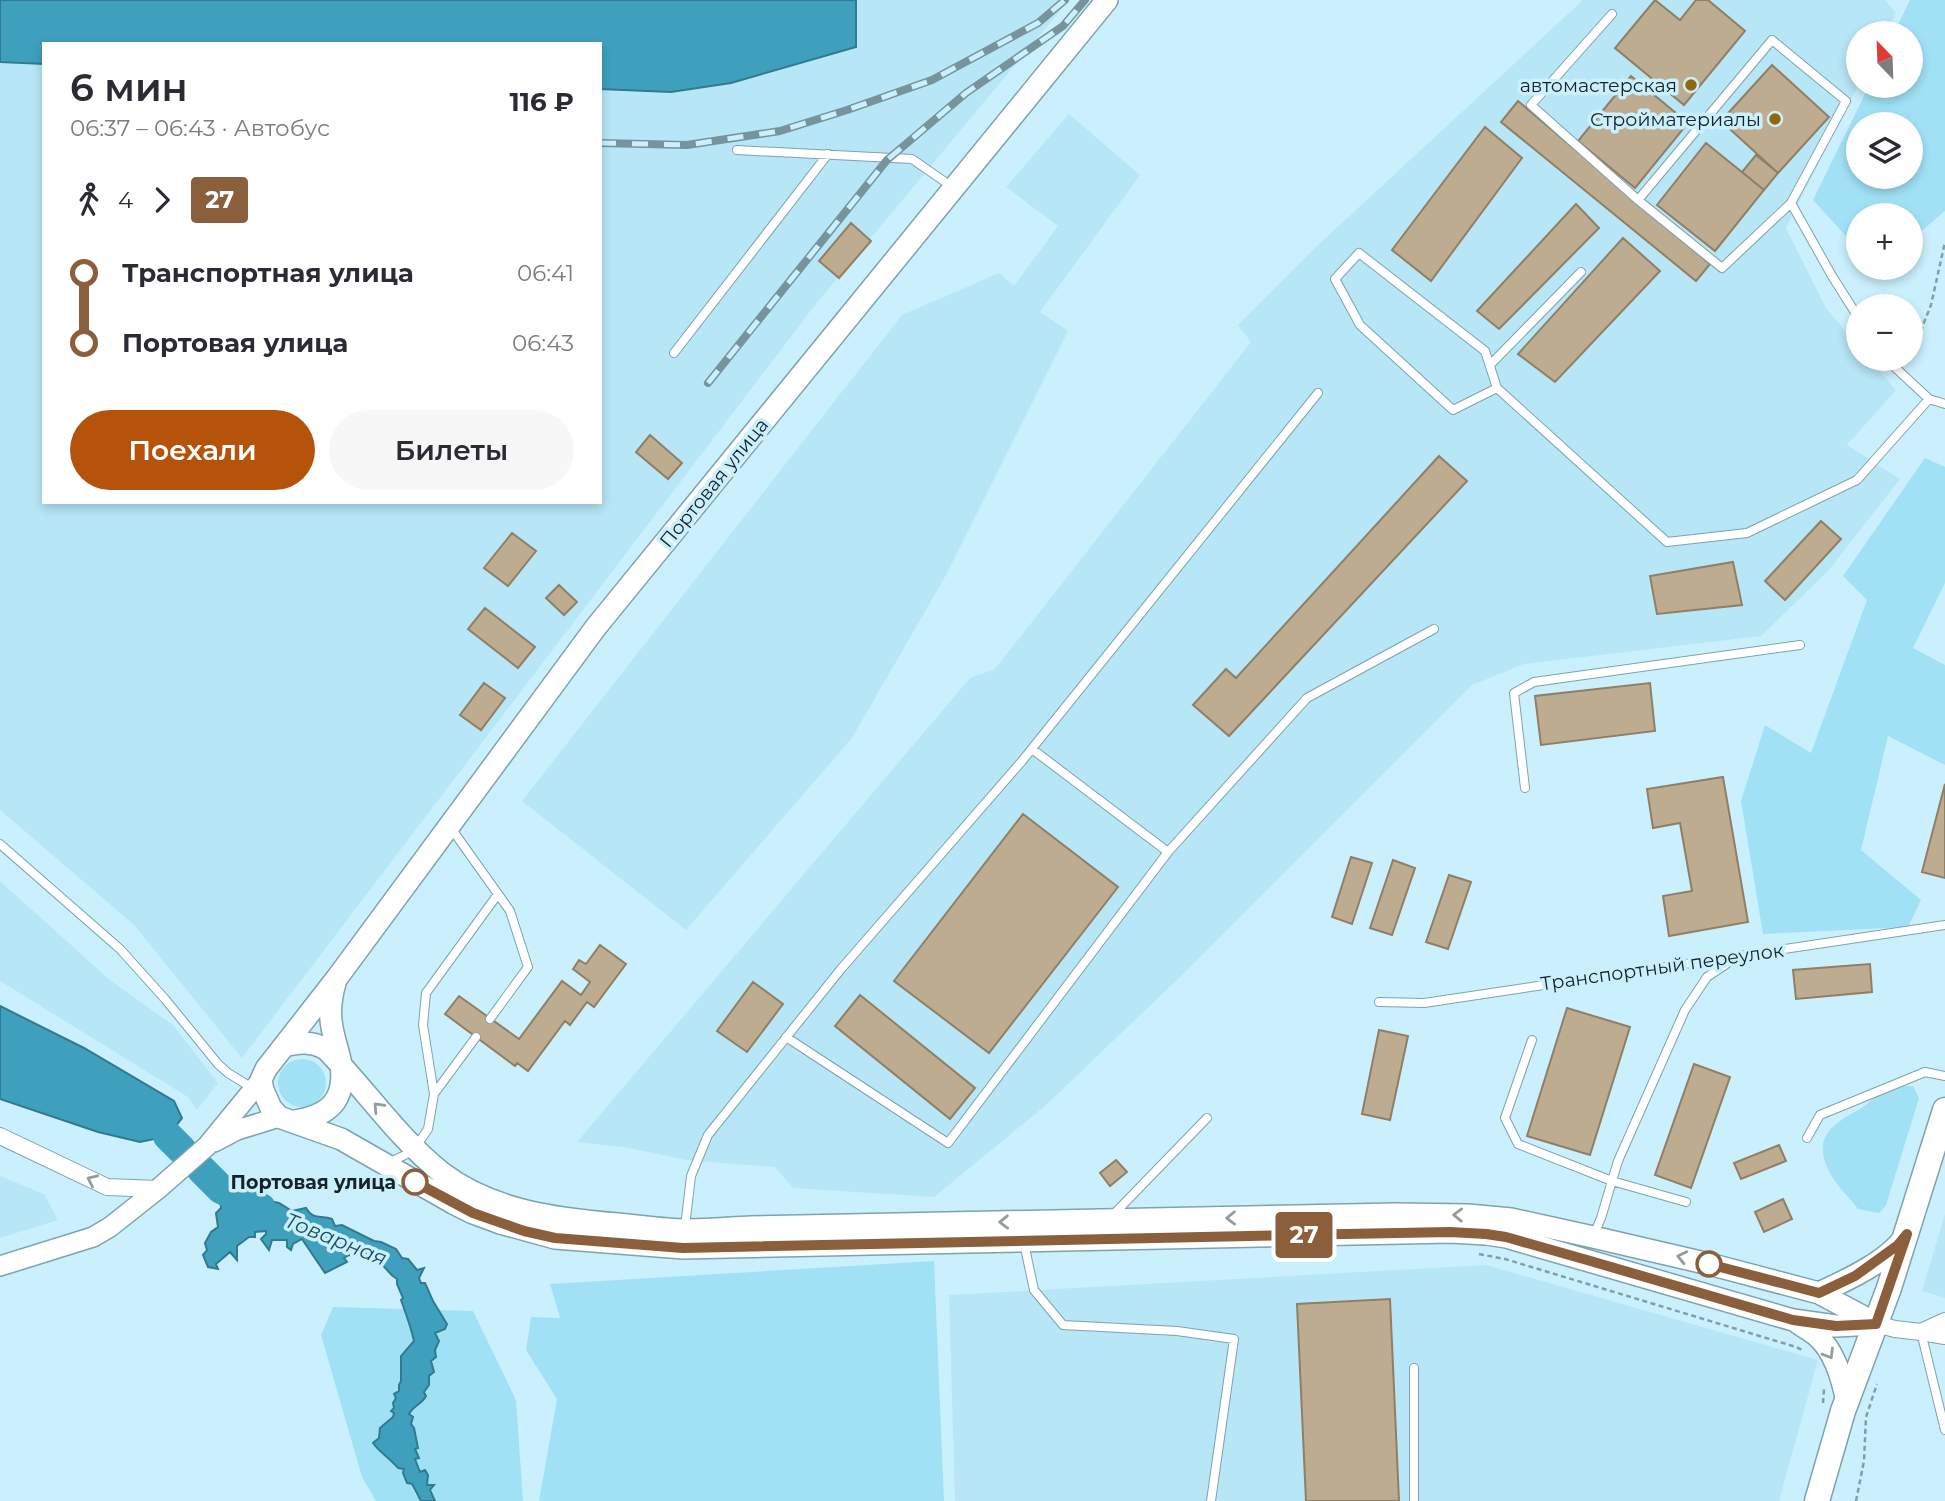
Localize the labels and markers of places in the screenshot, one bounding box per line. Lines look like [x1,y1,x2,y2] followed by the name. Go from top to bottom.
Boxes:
[1520,74,1677,97] place label: автомастерская
[1683,77,1699,93] marker: автомастерская
[1590,108,1761,131] place label: Стройматериалы
[1767,111,1783,127] marker: Стройматериалы
[402,1169,428,1195] marker: Портовая улица
[231,1171,396,1194] place label: Портовая улица
[1696,1251,1722,1277] unlabelled marker

